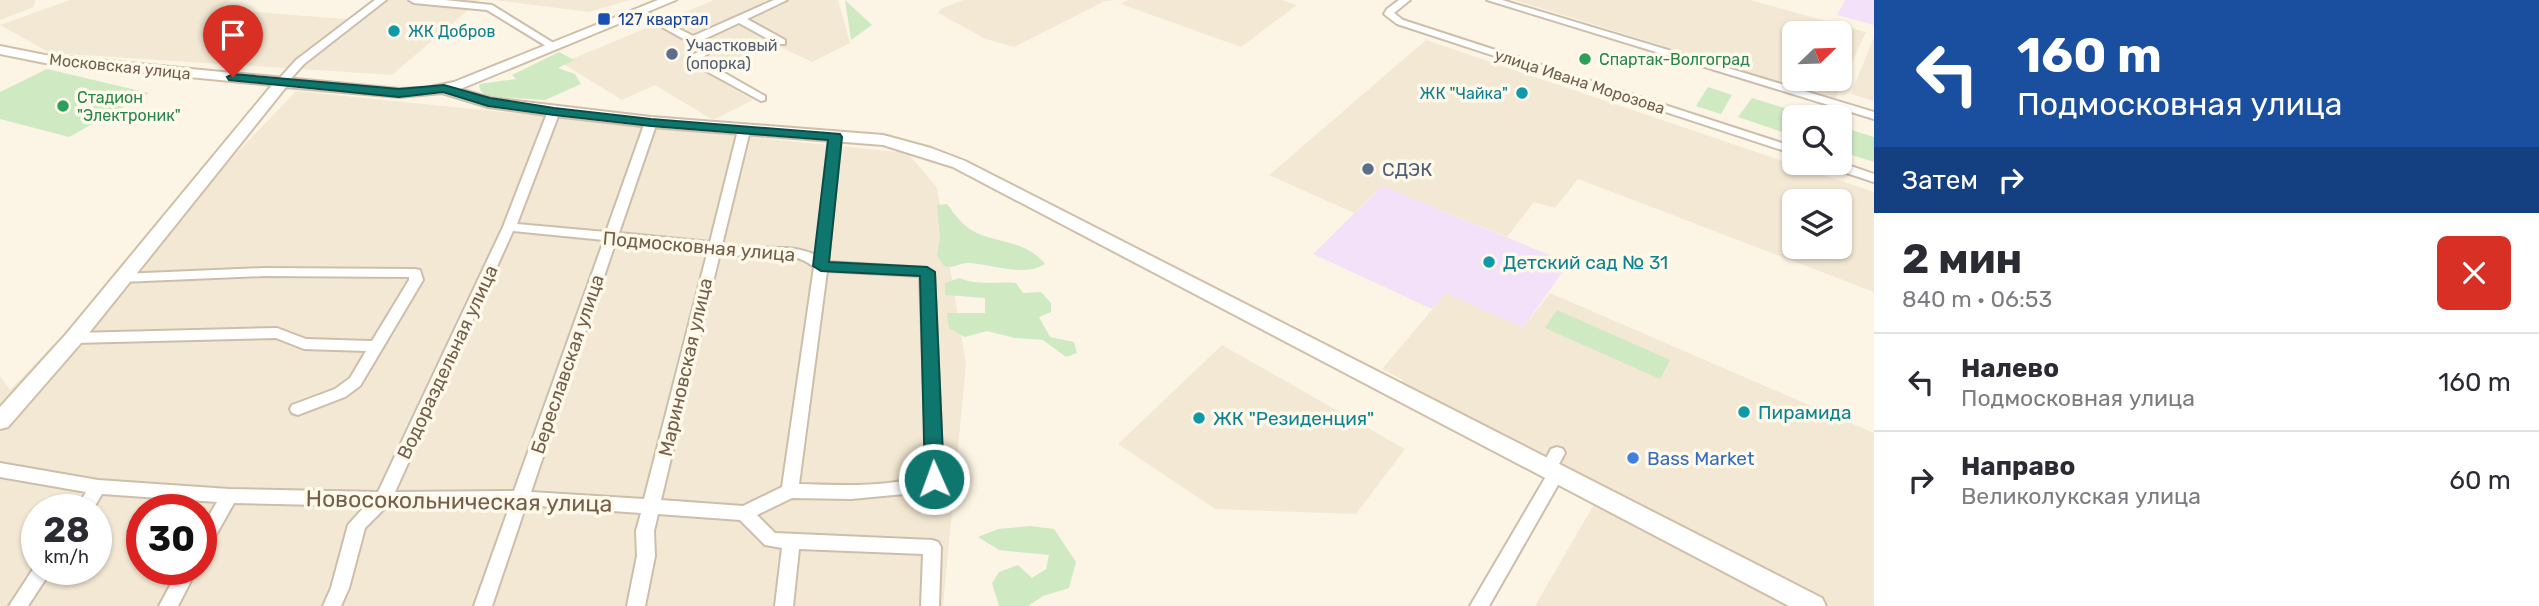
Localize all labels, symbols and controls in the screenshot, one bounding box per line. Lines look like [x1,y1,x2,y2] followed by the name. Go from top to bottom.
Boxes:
[203,5,263,77] pin
[618,10,709,29] place label: 127 квартал
[596,11,612,27] marker: 127 квартал
[214,16,252,54] icon: arrive
[1782,21,1852,91] north arrow
[1782,21,1852,259] map controls
[408,22,496,41] place label: ЖК Добров
[386,23,402,39] marker: ЖК Добров
[2017,26,2162,84] text: 160 m
[1902,28,1993,119] icon: left
[686,36,778,73] place label: Участковый (опорка)
[1492,45,1667,118] street label: улица Ивана Морозова
[664,46,680,62] marker: Участковый (опорка)
[48,50,192,83] street label: Московская улица
[1599,50,1750,69] place label: Спартак-Волгоград
[1577,51,1593,67] marker: Спартак-Волгоград
[1420,84,1508,103] place label: ЖК "Чайка"
[1514,85,1530,101] marker: ЖК "Чайка"
[2017,85,2342,123] text: Подмосковная улица
[77,88,181,125] place label: Стадион "Электроник"
[55,98,71,114] marker: Стадион "Электроник"
[1782,105,1852,175] button: search
[1382,158,1432,181] place label: СДЭК
[1360,161,1376,177] marker: СДЭК
[1992,161,2030,199] icon: right
[1902,165,1978,196] text: Затем
[1782,189,1852,259] button: layers
[602,227,796,266] street label: Подмосковная улица
[1902,234,2022,284] text: 2 мин
[2437,236,2511,310] button: close
[1503,251,1668,274] place label: Детский сад № 31
[1481,254,1497,270] marker: Детский сад № 31
[392,261,503,463] street label: Водораздельная улица
[526,271,609,457] street label: Береславская улица
[654,276,717,459] street label: Мариновская улица
[1902,285,2052,313] text: 840 m · 06:53
[1961,353,2059,384] text: Налево
[1902,363,1940,401] icon: left
[2438,367,2511,398] text: 160 m
[1961,384,2195,412] text: Подмосковная улица
[1758,401,1851,424] place label: Пирамида
[1736,404,1752,420] marker: Пирамида
[1213,407,1374,430] place label: ЖК "Резиденция"
[1191,410,1207,426] marker: ЖК "Резиденция"
[897,442,971,516] position arrow
[1647,447,1755,470] place label: Bass Market
[1625,450,1641,466] marker: Bass Market
[1961,451,2075,482] text: Направо
[1902,461,1940,499] icon: right
[2449,465,2511,496] text: 60 m
[1961,482,2201,510] text: Великолукская улица
[305,484,613,518] street label: Новосокольническая улица
[126,494,217,585] speed limit sign: 30
[43,509,90,551] text: 28
[44,546,89,568] text: km/h

